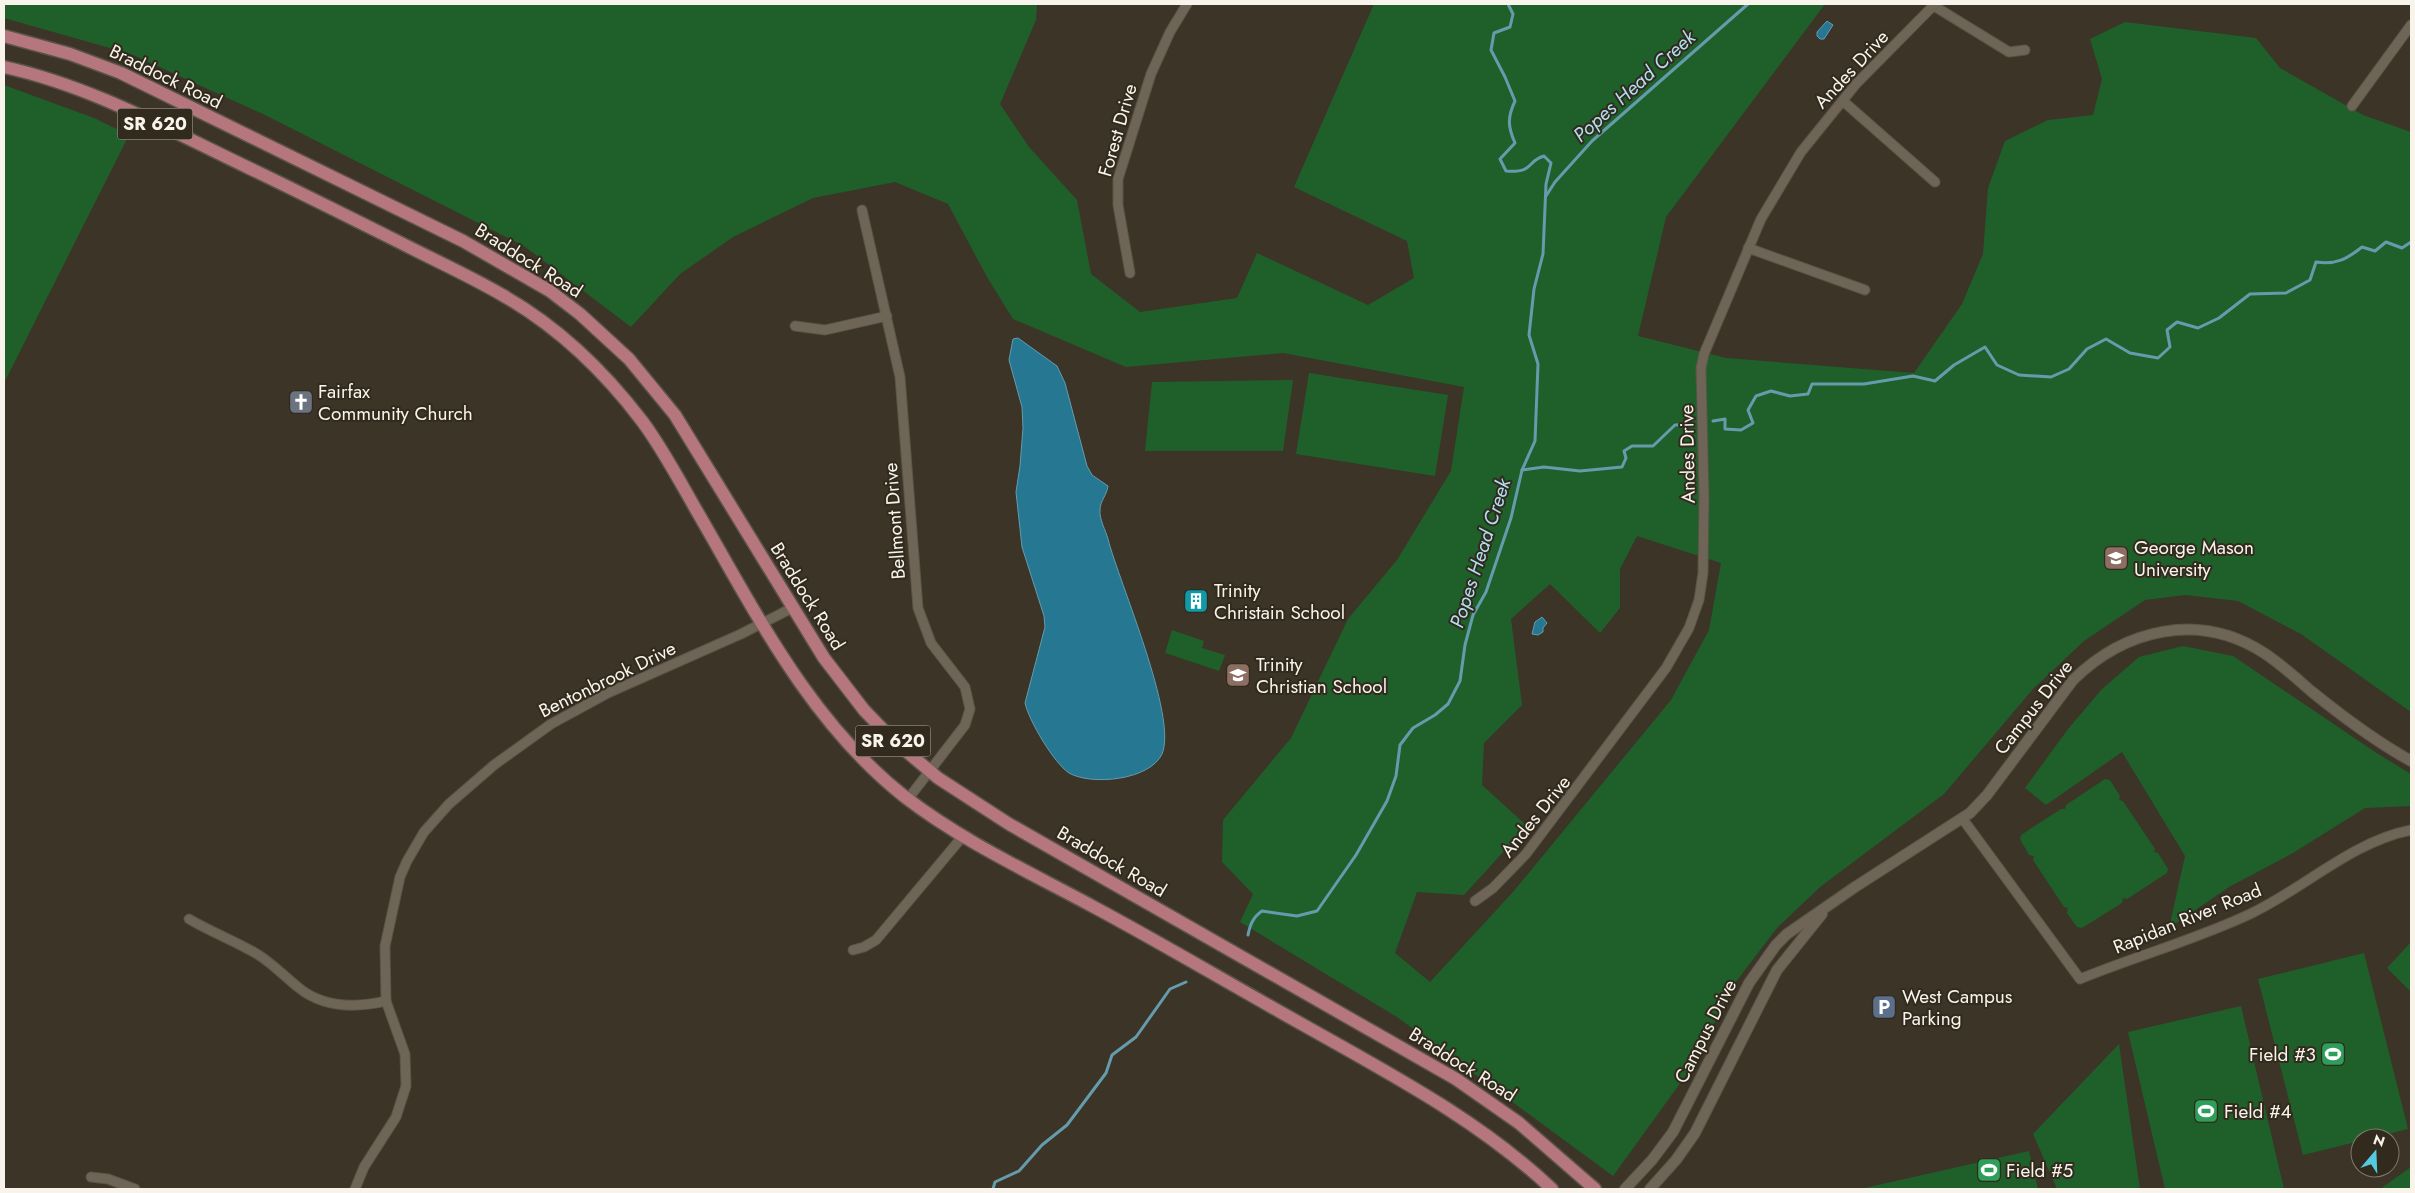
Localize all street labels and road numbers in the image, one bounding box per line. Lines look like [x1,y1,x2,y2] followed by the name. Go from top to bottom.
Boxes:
[1808,24,1895,115] street label: Andes Drive
[105,37,227,115] street label: Braddock Road
[1091,80,1144,180] street label: Forest Drive
[118,108,192,140] road number: SR 620
[470,217,588,304] street label: Braddock Road
[1673,404,1702,504] street label: Andes Drive
[877,462,912,580] street label: Bellmont Drive
[764,537,851,655] street label: Braddock Road
[534,634,680,724] street label: Bentonbrook Drive
[1988,654,2079,760] street label: Campus Drive
[856,726,930,756] road number: SR 620
[1494,769,1577,863] street label: Andes Drive
[1052,819,1172,904] street label: Braddock Road
[2109,876,2265,961] street label: Rapidan River Road
[1668,974,1743,1088] street label: Campus Drive
[1404,1021,1522,1108] street label: Braddock Road

